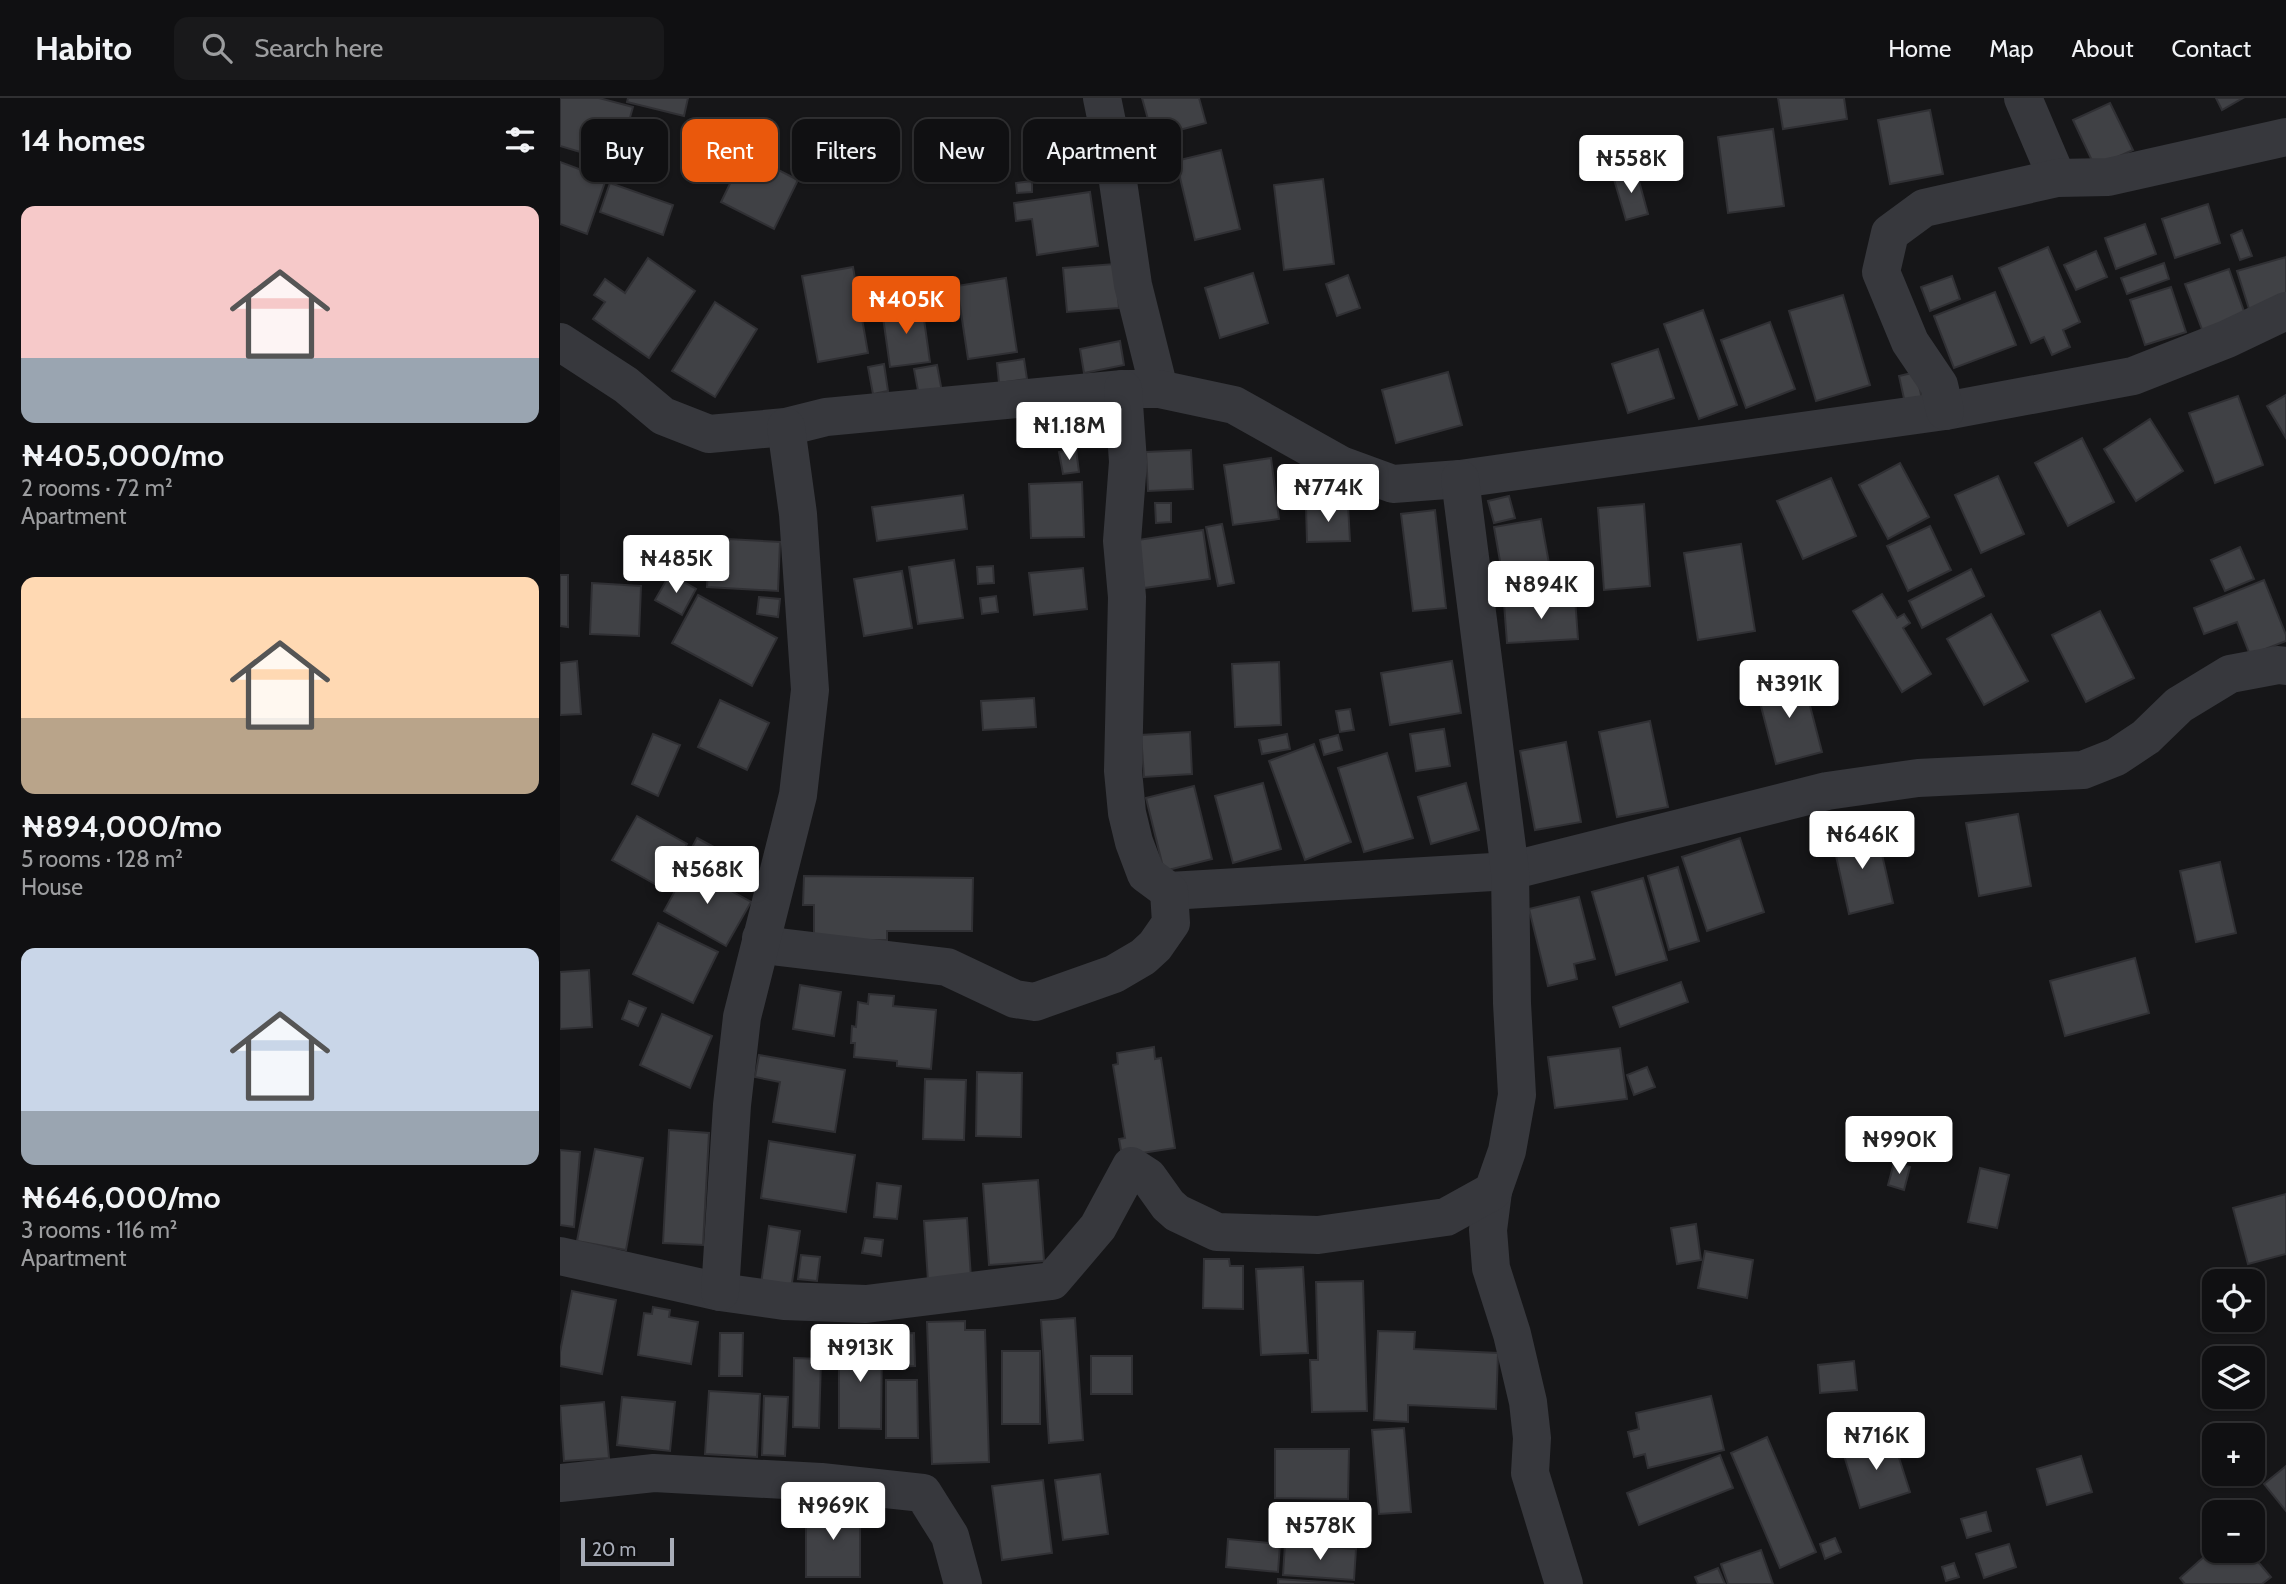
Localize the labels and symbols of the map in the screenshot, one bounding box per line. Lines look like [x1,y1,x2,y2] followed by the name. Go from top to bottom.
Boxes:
[1582,136,1680,195] pin: ₦558K
[857,276,955,336] pin: ₦405K
[1012,402,1126,462] pin: ₦1.18M
[1279,464,1377,524] pin: ₦774K
[627,536,725,595] pin: ₦485K
[1492,561,1590,621] pin: ₦894K
[1740,660,1838,720] pin: ₦391K
[1813,812,1911,871] pin: ₦646K
[658,846,756,906] pin: ₦568K
[1850,1116,1948,1176] pin: ₦990K
[811,1324,909,1384] pin: ₦913K
[1827,1412,1925,1472] pin: ₦716K
[784,1482,882,1542] pin: ₦969K
[1271,1502,1369,1562] pin: ₦578K
[581,1535,674,1567] scale bar

